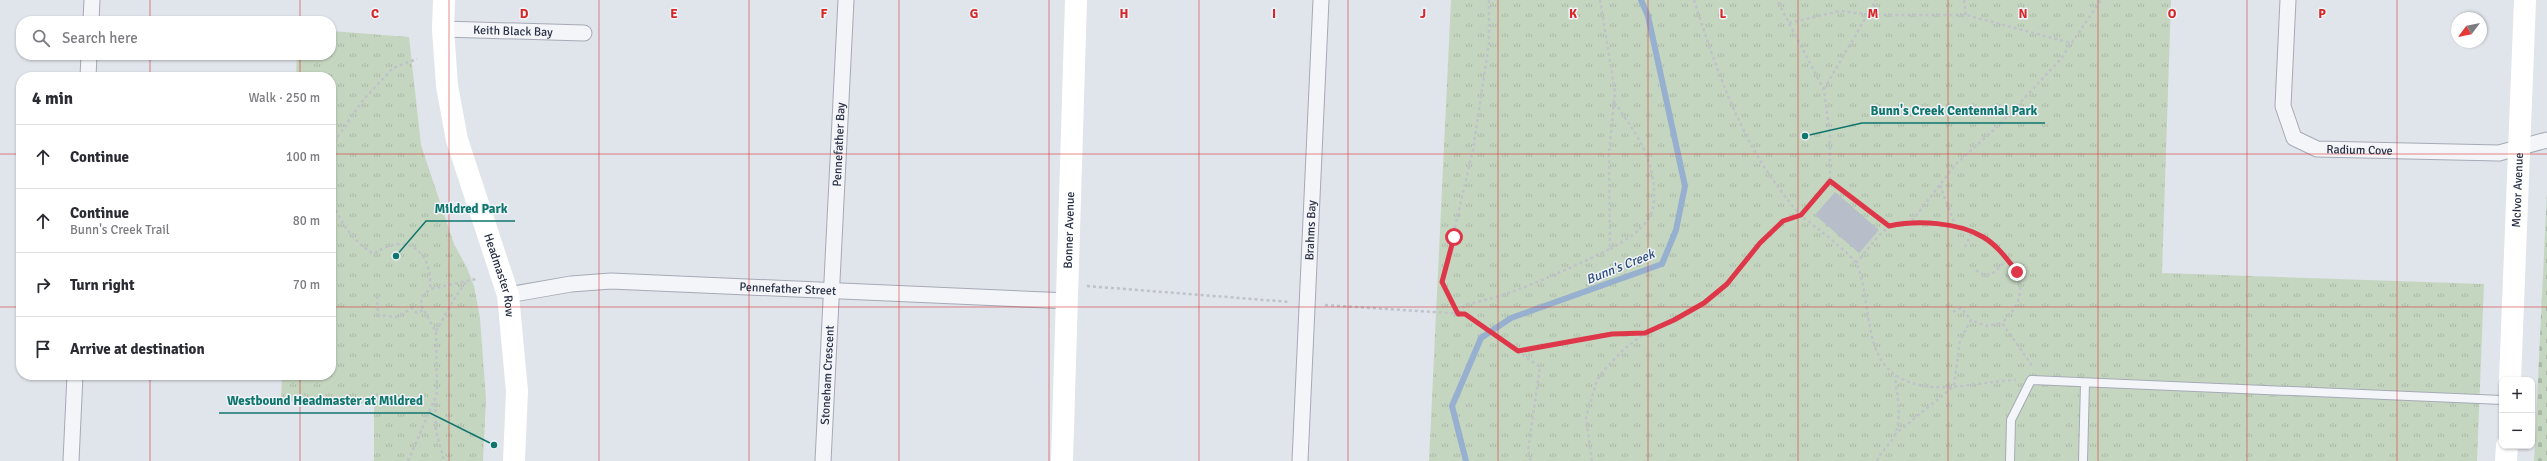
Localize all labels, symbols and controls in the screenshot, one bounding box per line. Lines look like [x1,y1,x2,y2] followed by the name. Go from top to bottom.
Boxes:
[371,6,379,22] text: C
[520,6,529,22] text: D
[670,6,678,22] text: E
[821,6,828,22] text: F
[970,6,978,22] text: G
[1120,6,1128,22] text: H
[1272,6,1276,22] text: I
[1420,6,1426,22] text: J
[1569,6,1577,22] text: K
[1720,6,1727,22] text: L
[1868,6,1879,22] text: M
[2018,6,2028,22] text: N
[2168,6,2177,22] text: O
[2318,6,2326,22] text: P
[2451,12,2487,48] north arrow
[16,16,336,60] search box
[473,23,553,40] street label: Keith Black Bay
[30,27,52,49] icon: search
[62,29,138,47] text: Search here
[32,88,73,109] text: 4 min
[249,90,320,106] text: Walk · 250 m
[1862,98,2045,123] callout: Bunn's Creek Centennial Park
[830,102,849,187] street label: Pennefather Bay
[1871,103,2038,119] text: Bunn's Creek Centennial Park
[2326,142,2393,159] street label: Radium Cove
[32,146,54,168] icon: ahead
[70,148,129,166] text: Continue
[286,149,320,165] text: 100 m
[2509,152,2527,228] street label: McIvor Avenue
[1061,191,1078,269] street label: Bonner Avenue
[426,196,515,221] callout: Mildred Park
[1302,199,1320,261] street label: Brahms Bay
[434,201,508,217] text: Mildred Park
[70,204,129,222] text: Continue
[32,210,54,232] icon: ahead
[293,213,320,229] text: 80 m
[70,222,170,238] text: Bunn's Creek Trail
[1445,228,1463,246] route start
[480,232,517,318] street label: Headmaster Row
[1584,245,1658,288] water label: Bunn's Creek
[2008,263,2026,281] route end
[32,274,54,296] icon: right
[70,276,135,294] text: Turn right
[293,277,320,293] text: 70 m
[739,280,836,299] street label: Pennefather Street
[818,325,838,425] street label: Stoneham Crescent
[32,338,54,360] icon: arrive
[70,340,205,358] text: Arrive at destination
[2499,377,2535,449] map controls
[2499,377,2535,413] button: +
[219,388,430,413] callout: Westbound Headmaster at Mildred
[227,393,423,409] text: Westbound Headmaster at Mildred
[2499,413,2535,449] button: −

